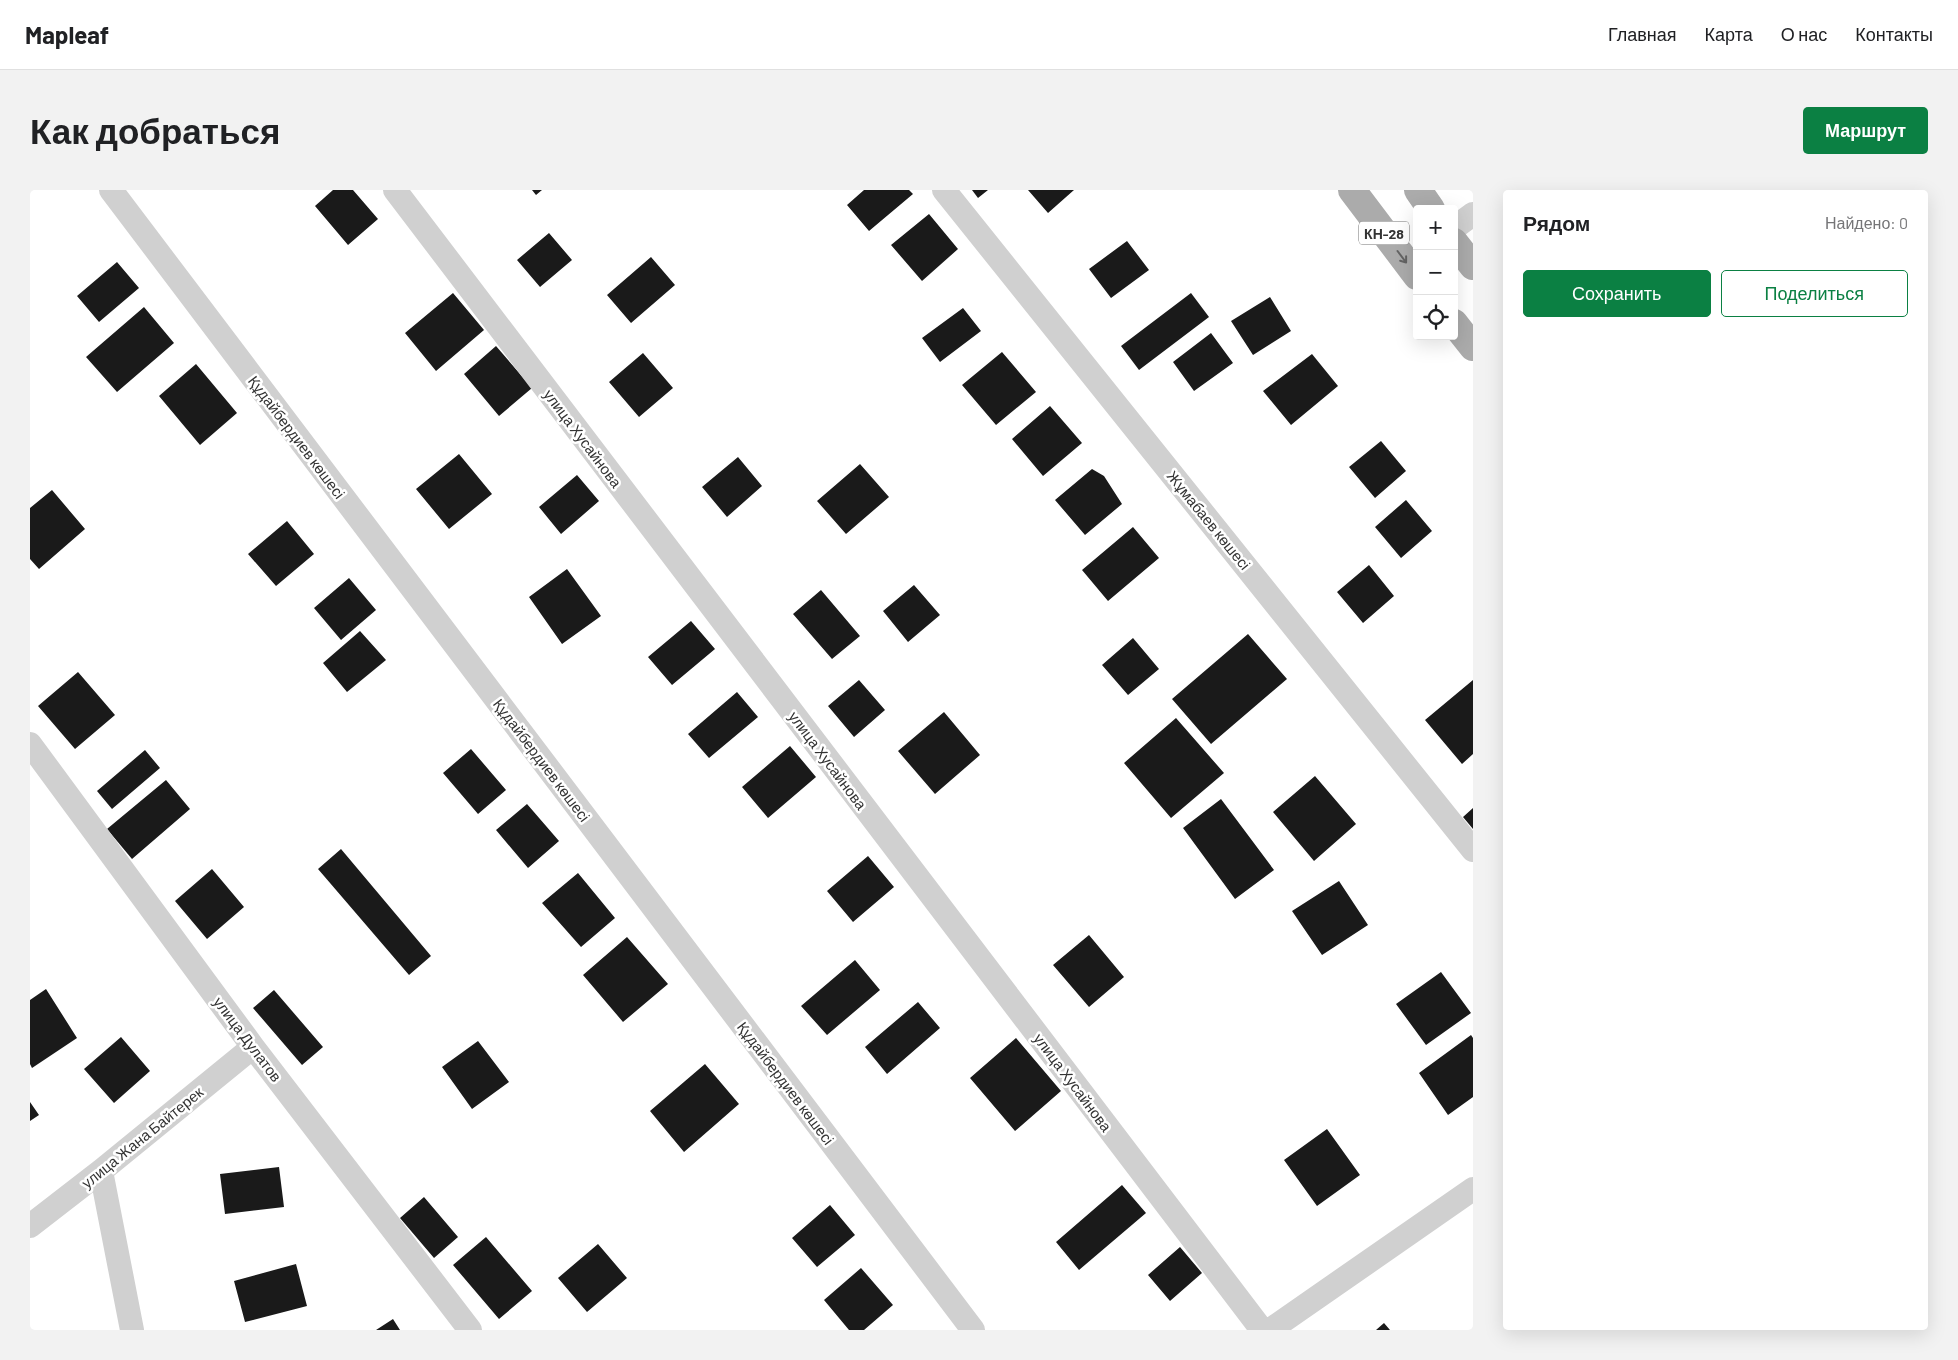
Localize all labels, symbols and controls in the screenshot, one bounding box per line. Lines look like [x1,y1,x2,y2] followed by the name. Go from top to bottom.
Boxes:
[25,20,109,49] text: Mapleaf
[1608,23,1677,45] text: Главная
[1705,23,1753,45] text: Карта
[1781,23,1827,45] text: О нас
[1855,23,1933,45] text: Контакты
[1803,107,1928,154] button: Маршрут
[30,109,280,151] text: Как добраться
[1413,205,1458,340] map controls
[1413,205,1458,250] button: +
[1523,210,1590,235] text: Рядом
[1825,213,1908,232] text: Найдено: 0
[1359,222,1409,244] road number: КН-28
[1397,250,1407,264] one-way arrow
[1413,250,1458,295] button: −
[1523,270,1711,317] button: Сохранить
[1721,270,1908,317] button: Поделиться
[1413,295,1458,340] button: locate
[245,372,349,502] street label: Құдайбердиев көшесі
[540,385,626,491] street label: улица Хусайнова
[1164,467,1254,573] street label: Жұмабаев көшесі
[490,695,594,825] street label: Құдайбердиев көшесі
[785,707,871,813] street label: улица Хусайнова
[210,993,286,1085] street label: улица Дулатов
[734,1018,838,1148] street label: Құдайбердиев көшесі
[1030,1029,1116,1135] street label: улица Хусайнова
[78,1082,207,1192] street label: улица Жана Байтерек

